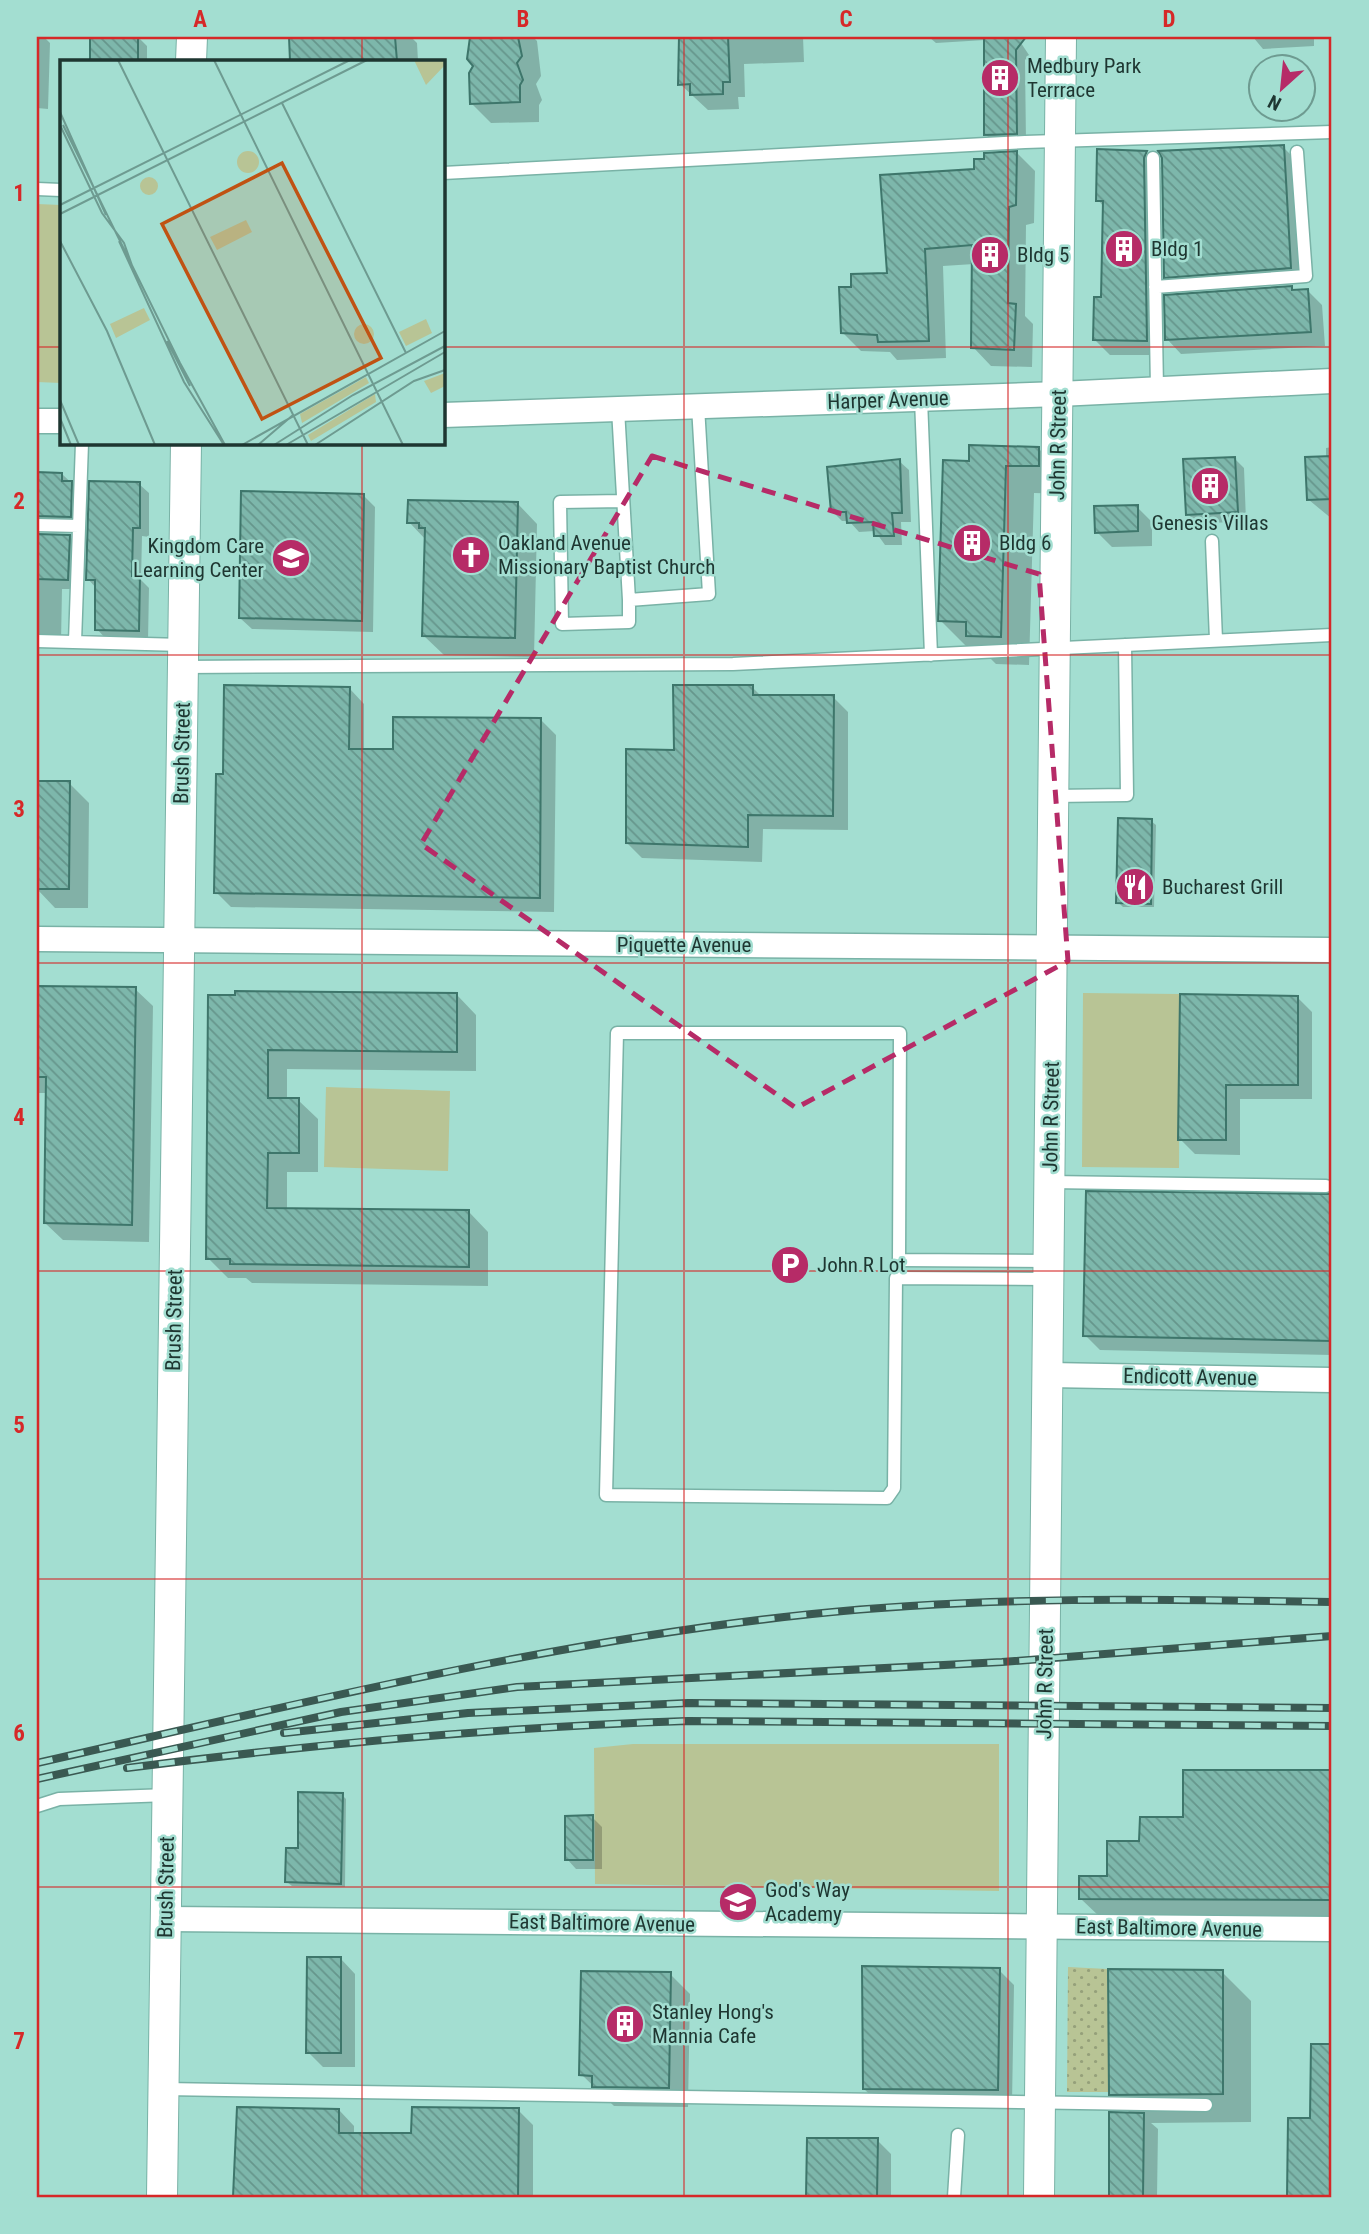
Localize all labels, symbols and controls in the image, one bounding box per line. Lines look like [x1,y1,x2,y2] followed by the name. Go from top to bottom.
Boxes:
[193,6,207,33] text: A
[517,6,529,33] text: B
[839,6,853,33] text: C
[1163,6,1176,33] text: D
[1246,52,1316,122] north arrow
[1027,54,1142,102] place label: Medbury Park Terrrace
[979,57,1021,99] building icon: Medbury Park Terrrace
[60,60,444,444] inset map
[1264,90,1285,116] text: N
[13,180,25,207] text: 1
[1103,228,1145,270] building icon: Bldg 1
[969,234,1011,276] building icon: Bldg 5
[1151,237,1203,261] place label: Bldg 1
[1017,243,1069,267] place label: Bldg 5
[827,386,949,414] street label: Harper Avenue
[1045,389,1071,501] street label: John R Street
[1189,465,1231,507] building icon: Genesis Villas
[13,488,25,515] text: 2
[1152,511,1268,535] place label: Genesis Villas
[951,522,993,564] building icon: Bldg 6
[498,531,715,579] place label: Oakland Avenue Missionary Baptist Church
[999,531,1051,555] place label: Bldg 6
[133,534,264,582] place label: Kingdom Care Learning Center
[450,534,492,576] church icon: Oakland Avenue Missionary Baptist Church
[270,537,312,579] school or university icon: Kingdom Care Learning Center
[169,702,195,804] street label: Brush Street
[13,796,25,823] text: 3
[1114,866,1156,908] restaurant icon: Bucharest Grill
[1162,875,1283,899] place label: Bucharest Grill
[617,933,751,957] street label: Piquette Avenue
[1038,1061,1064,1173] street label: John R Street
[13,1104,25,1131] text: 4
[769,1244,811,1286] parking icon: John R Lot
[817,1253,906,1277] place label: John R Lot
[161,1269,187,1371] street label: Brush Street
[1123,1364,1257,1390] street label: Endicott Avenue
[13,1412,25,1439] text: 5
[1032,1628,1058,1740] street label: John R Street
[13,1720,25,1747] text: 6
[153,1836,179,1938] street label: Brush Street
[765,1878,850,1926] place label: God's Way Academy
[717,1881,759,1923] school or university icon: God's Way Academy
[509,1909,695,1937] street label: East Baltimore Avenue
[1076,1914,1262,1942] street label: East Baltimore Avenue
[652,2000,774,2048] place label: Stanley Hong's Mannia Cafe
[604,2003,646,2045] building icon: Stanley Hong's Mannia Cafe
[13,2028,25,2055] text: 7

